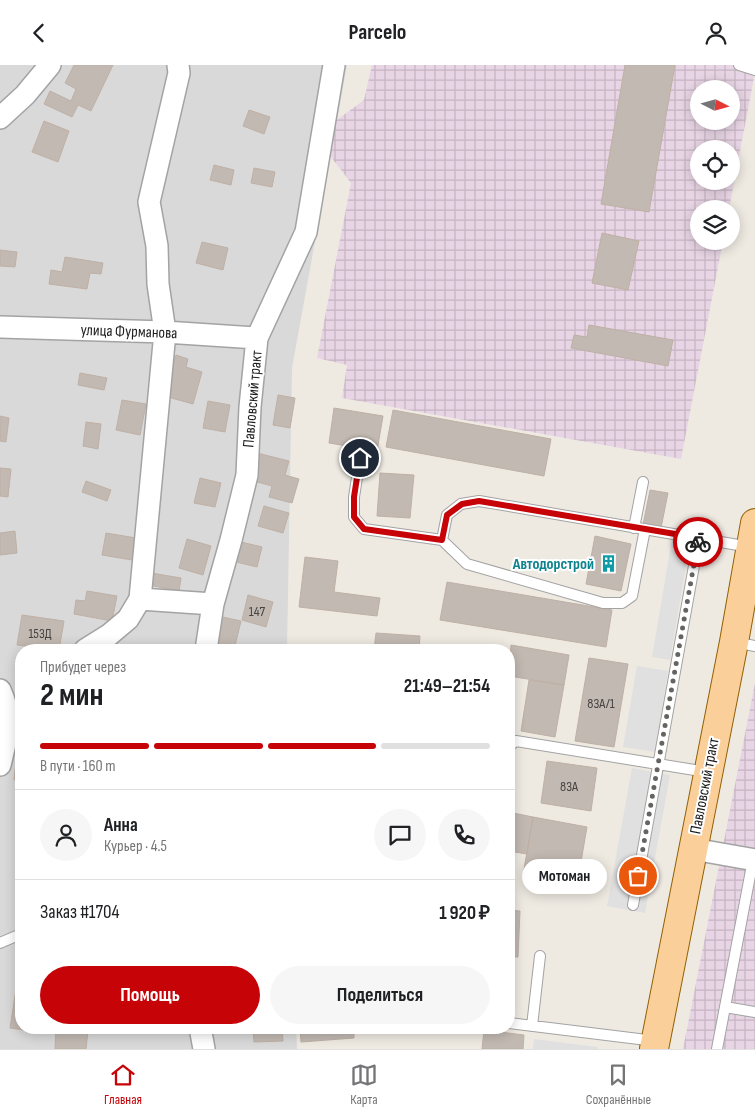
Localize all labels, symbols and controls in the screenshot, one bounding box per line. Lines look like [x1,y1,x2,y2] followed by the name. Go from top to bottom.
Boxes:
[25,19,53,47] icon: back
[349,19,406,46] text: Parcelo
[702,19,730,47] icon: person
[690,80,740,130] north arrow
[690,80,740,250] map controls
[690,140,740,190] button: locate
[690,200,740,250] button: layers
[80,321,178,343] street label: улица Фурманова
[239,349,267,448] street label: Павловский тракт
[339,437,381,479] pin
[346,444,374,472] icon: home
[673,517,723,567] courier
[684,528,712,556] icon: bike
[598,554,618,574] building icon: Автодорстрой
[512,555,594,574] place label: Автодорстрой
[249,603,266,620] house number: 147
[28,625,52,642] house number: 153Д
[40,658,126,677] text: Прибудет через
[404,675,490,698] text: 21:49–21:54
[40,676,104,715] text: 2 мин
[587,695,615,712] house number: 83А/1
[686,736,724,836] street label: Павловский тракт
[40,757,115,776] text: В пути · 160 m
[560,778,579,795] house number: 83А
[40,809,92,861] button: person
[374,809,426,861] button: chat
[438,809,490,861] button: phone
[104,814,138,837] text: Анна
[104,837,167,856] text: Курьер · 4.5
[617,855,659,897] pin
[523,859,608,893] callout: Мотоман
[624,862,652,890] icon: bag
[539,867,590,886] text: Мотоман
[40,901,119,924] text: Заказ #1704
[439,902,490,925] text: 1 920 ₽
[40,966,260,1024] button: Помощь
[270,966,490,1024] button: Поделиться
[104,1061,142,1108] tab: Главная
[350,1061,378,1108] tab: Карта
[586,1061,651,1108] tab: Сохранённые

